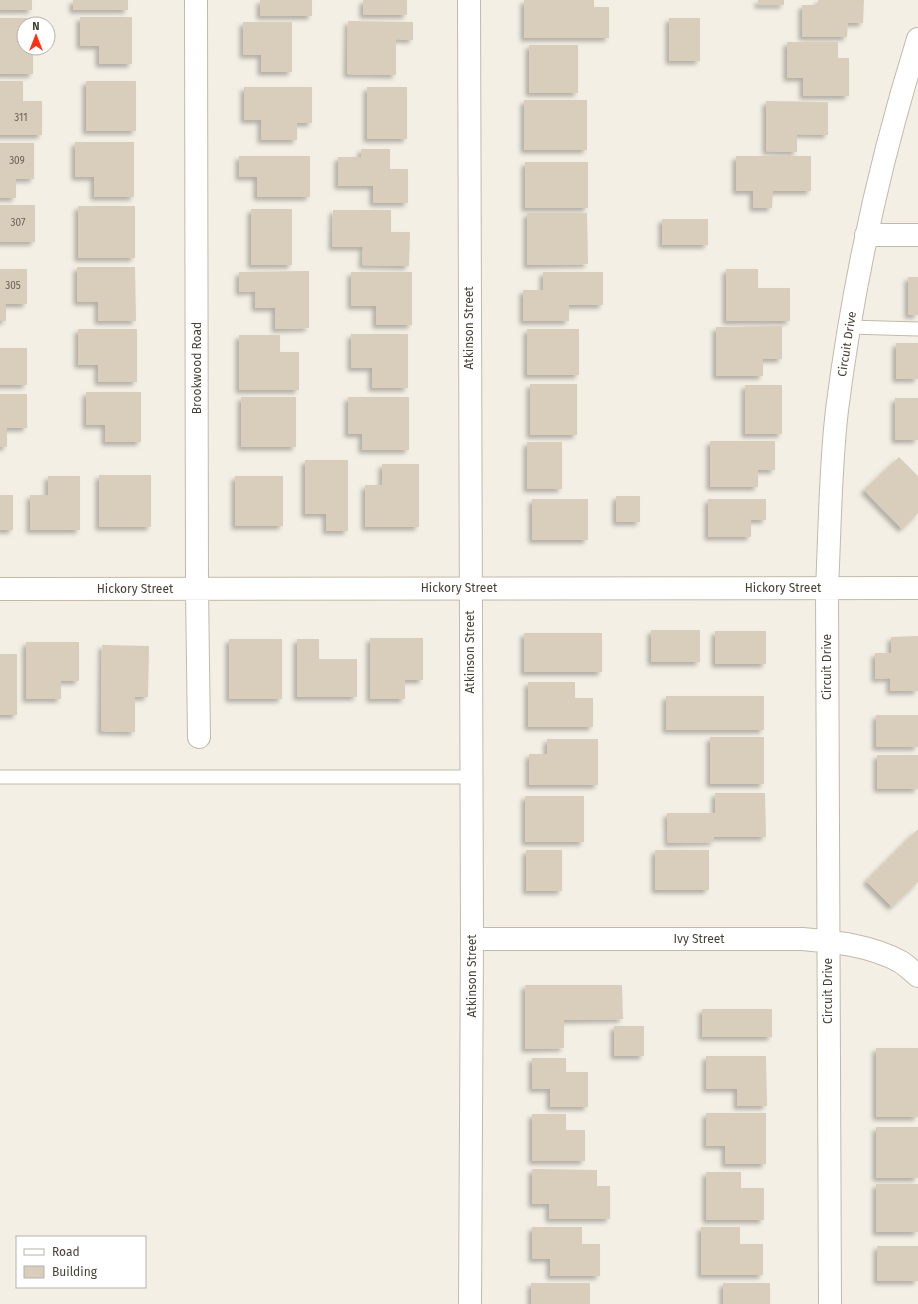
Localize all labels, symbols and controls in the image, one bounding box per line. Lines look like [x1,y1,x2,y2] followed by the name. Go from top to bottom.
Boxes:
[16,16,56,56] north arrow
[32,20,40,33] text: N
[14,112,28,124] house number: 311
[9,155,25,167] house number: 309
[11,217,26,229] house number: 307
[5,280,21,292] house number: 305
[462,286,476,370] street label: Atkinson Street
[835,310,859,378] street label: Circuit Drive
[190,322,204,414] street label: Brookwood Road
[421,581,498,595] street label: Hickory Street
[745,581,822,595] street label: Hickory Street
[97,582,174,596] street label: Hickory Street
[463,610,477,694] street label: Atkinson Street
[820,634,834,700] street label: Circuit Drive
[673,932,725,946] street label: Ivy Street
[465,934,479,1018] street label: Atkinson Street
[821,958,835,1024] street label: Circuit Drive
[16,1236,146,1288] legend
[52,1245,80,1259] text: Road
[52,1265,98,1279] text: Building

